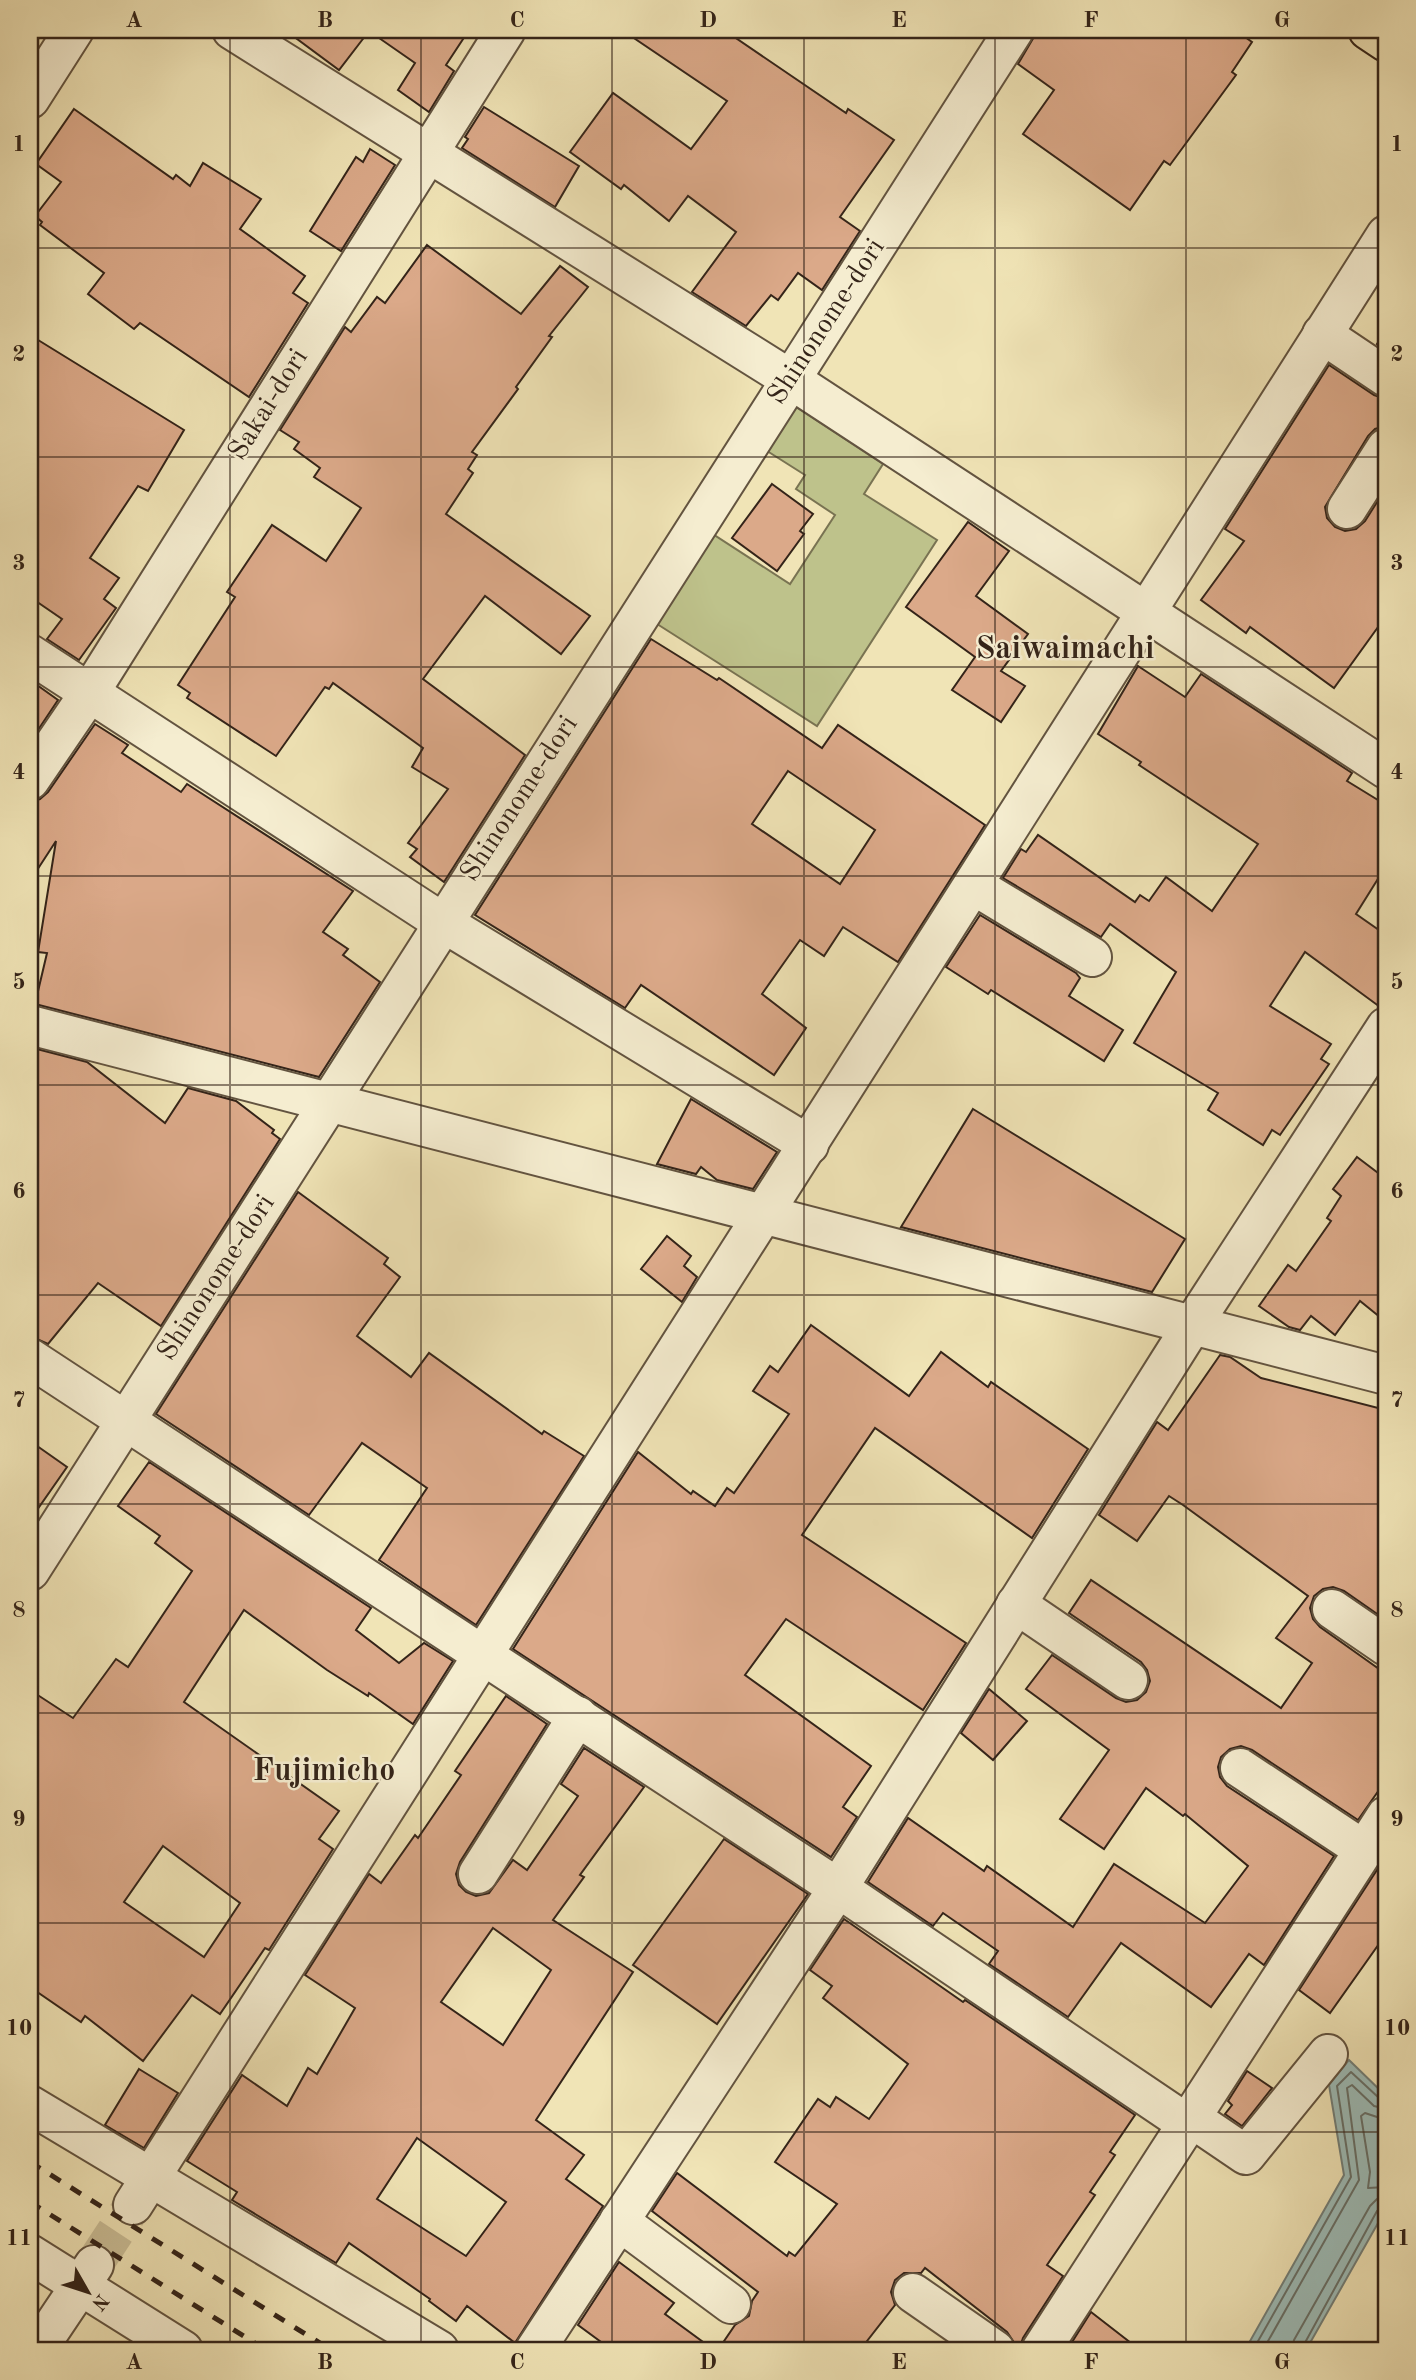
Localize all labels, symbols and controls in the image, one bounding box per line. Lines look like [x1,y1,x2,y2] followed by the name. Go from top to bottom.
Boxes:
[125,9,143,32] text: A
[317,9,333,32] text: B
[509,9,525,32] text: C
[699,9,717,32] text: D
[891,9,907,32] text: E
[1083,9,1099,32] text: F
[1274,9,1290,32] text: G
[12,133,26,156] text: 1
[1390,133,1404,156] text: 1
[763,234,891,410] street label: Shinonome-dori
[12,343,26,366] text: 2
[1390,343,1404,366] text: 2
[224,345,314,465] street label: Sakai-dori
[12,552,26,575] text: 3
[1390,552,1404,575] text: 3
[975,634,1155,666] district label: Saiwaimachi
[456,711,584,887] street label: Shinonome-dori
[12,761,26,784] text: 4
[1390,761,1404,784] text: 4
[12,971,26,994] text: 5
[1390,971,1404,994] text: 5
[12,1180,26,1203] text: 6
[1390,1180,1404,1203] text: 6
[153,1190,281,1366] street label: Shinonome-dori
[12,1389,26,1412] text: 7
[1390,1389,1404,1412] text: 7
[12,1599,26,1622] text: 8
[1390,1599,1404,1622] text: 8
[253,1756,395,1788] district label: Fujimicho
[12,1808,26,1831] text: 9
[1390,1808,1404,1831] text: 9
[6,2017,32,2040] text: 10
[1384,2017,1410,2040] text: 10
[6,2227,32,2250] text: 11
[1384,2227,1410,2250] text: 11
[52,2258,122,2328] north arrow
[87,2290,111,2313] text: N
[125,2351,143,2374] text: A
[317,2351,333,2374] text: B
[509,2351,525,2374] text: C
[699,2351,717,2374] text: D
[891,2351,907,2374] text: E
[1083,2351,1099,2374] text: F
[1274,2351,1290,2374] text: G

